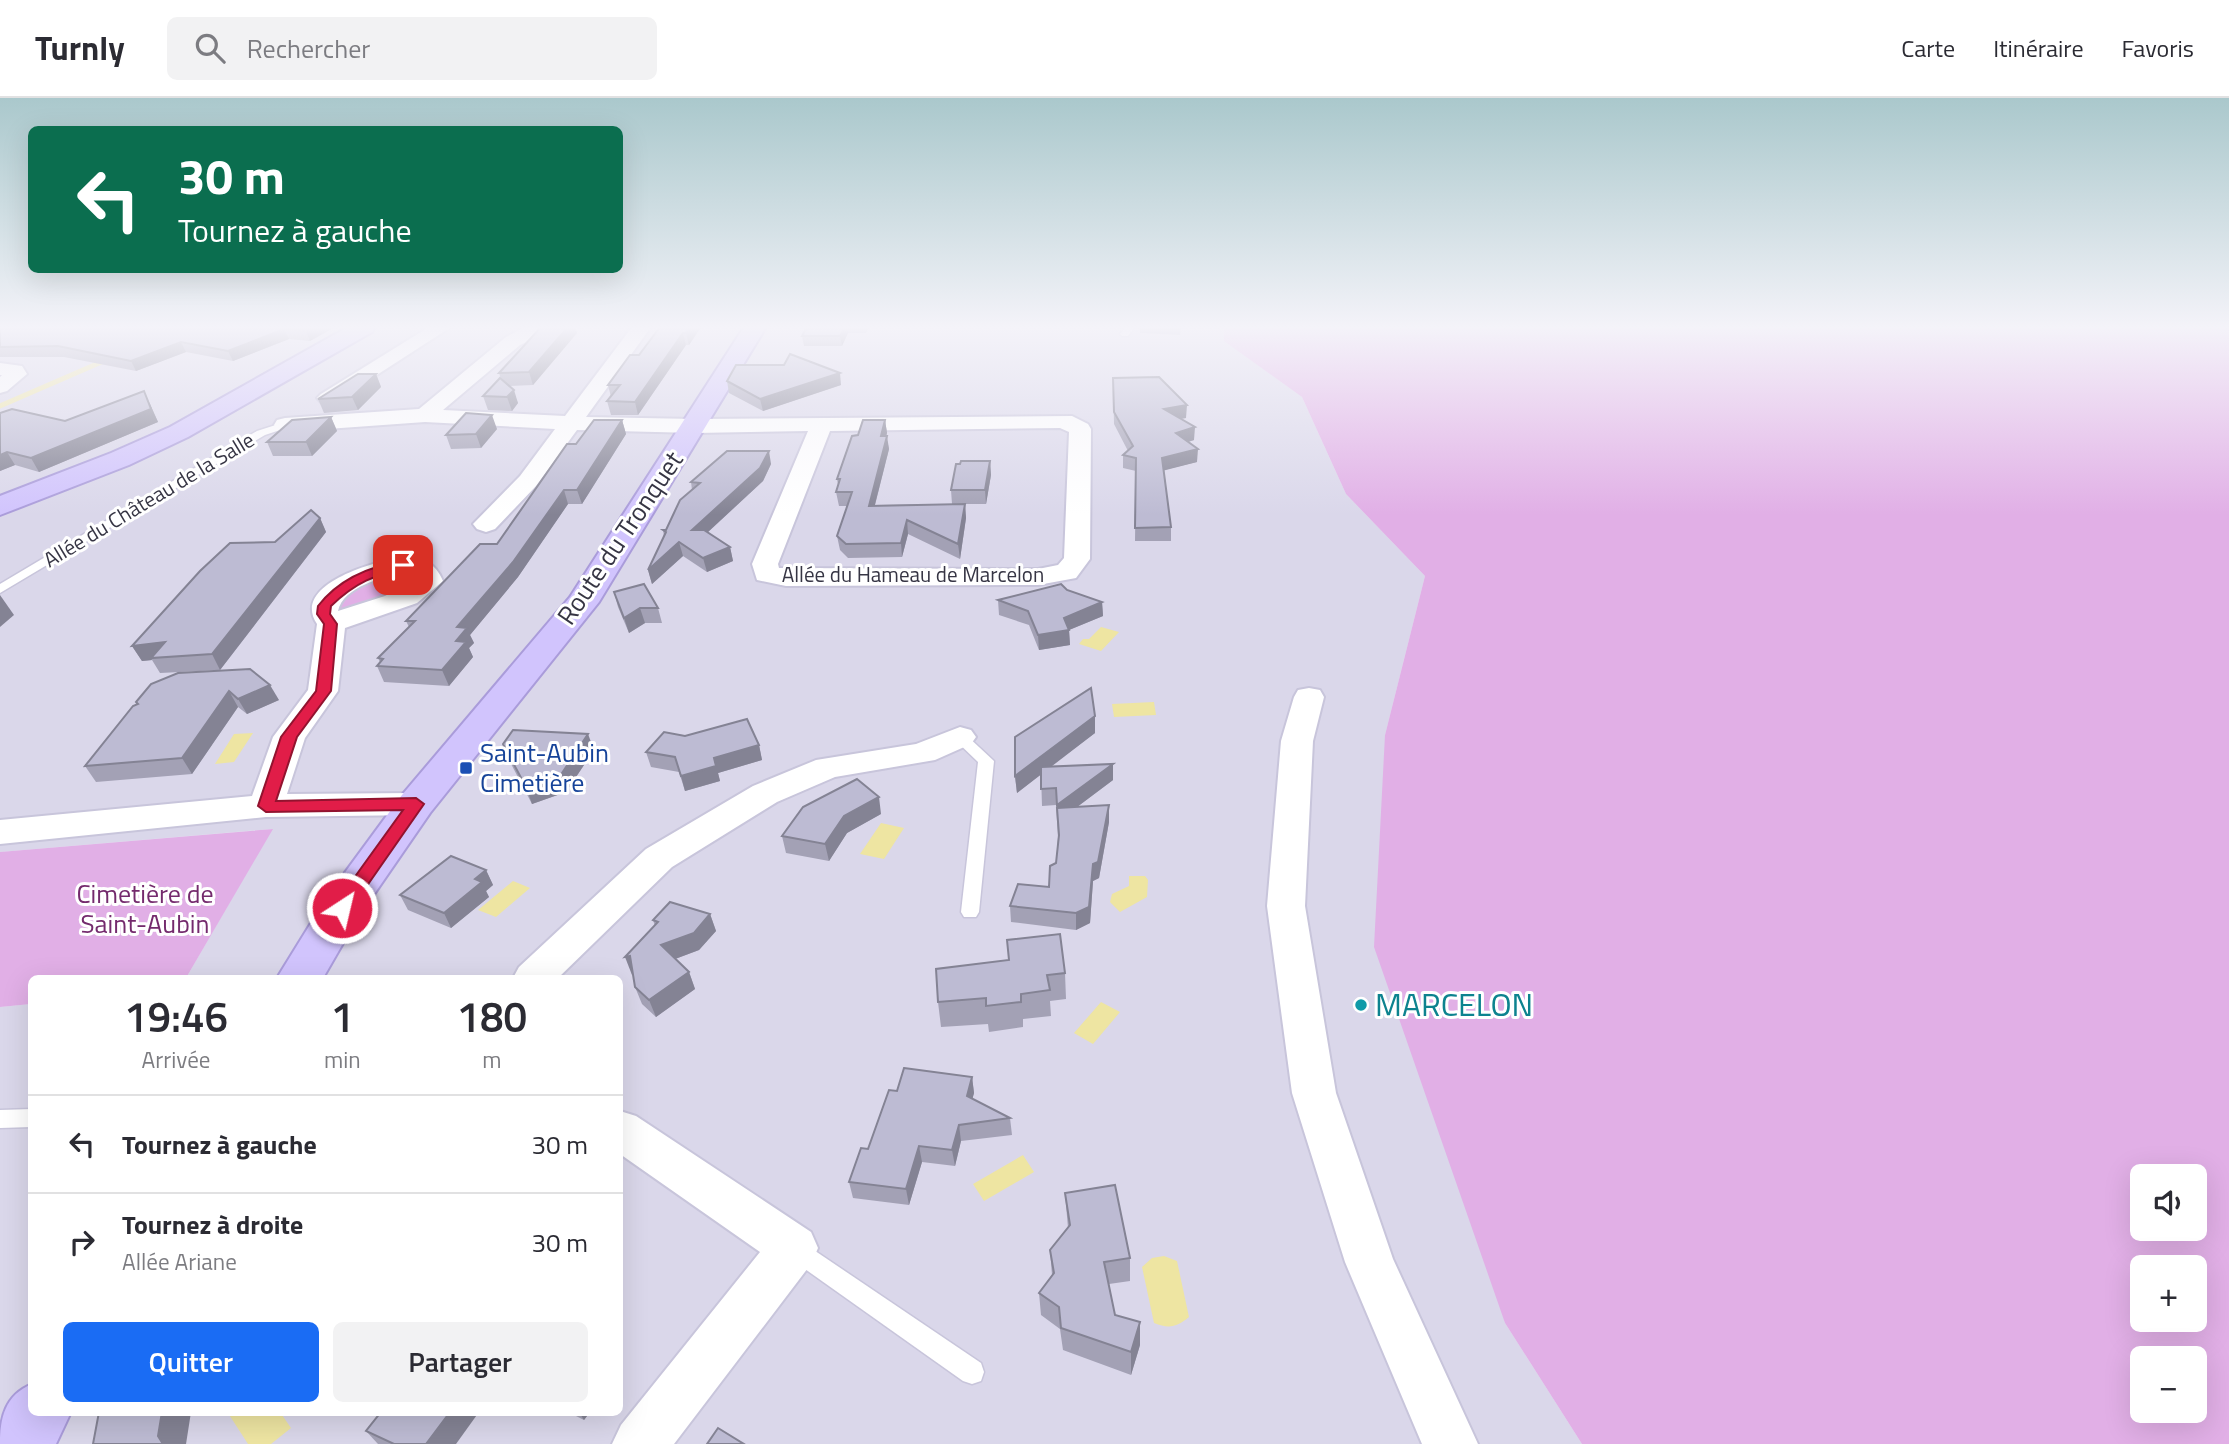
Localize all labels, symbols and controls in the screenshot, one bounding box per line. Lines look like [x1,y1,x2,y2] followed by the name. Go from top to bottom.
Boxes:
[167,17,657,80] search box
[35,23,125,73] text: Turnly
[191,29,229,67] icon: search
[247,29,370,68] text: Rechercher
[1901,30,1955,66] text: Carte
[1993,30,2084,66] text: Itinéraire
[2122,30,2194,66] text: Favoris
[178,138,285,213] text: 30 m
[63,154,154,245] icon: left
[178,206,412,254] text: Tournez à gauche
[37,423,260,575] street label: Allée du Château de la Salle
[547,443,692,632] street label: Route du Tronquet
[373,535,433,595] pin
[384,546,422,584] icon: arrive
[782,558,1044,590] street label: Allée du Hameau de Marcelon
[480,733,609,802] place label: Saint-Aubin Cimetière
[458,760,474,776] marker: Saint-Aubin Cimetière
[305,871,379,945] position arrow
[76,874,214,943] park label: Cimetière de Saint-Aubin
[1375,980,1533,1028] place label: MARCELON
[124,984,228,1048] text: 19:46
[331,984,354,1048] text: 1
[457,984,527,1048] text: 180
[1353,997,1369,1013] marker: MARCELON
[142,1042,210,1077] text: Arrivée
[324,1042,361,1077] text: min
[482,1042,501,1077] text: m
[63,1125,101,1163] icon: left
[122,1125,317,1164] text: Tournez à gauche
[531,1125,588,1164] text: 30 m
[2130,1164,2207,1423] map controls
[2130,1164,2207,1241] button: sound
[122,1205,303,1244] text: Tournez à droite
[63,1223,101,1261] icon: right
[531,1223,588,1262] text: 30 m
[122,1244,237,1279] text: Allée Ariane
[2130,1255,2207,1332] button: +
[63,1322,319,1402] button: Quitter
[333,1322,588,1402] button: Partager
[2130,1346,2207,1423] button: −

